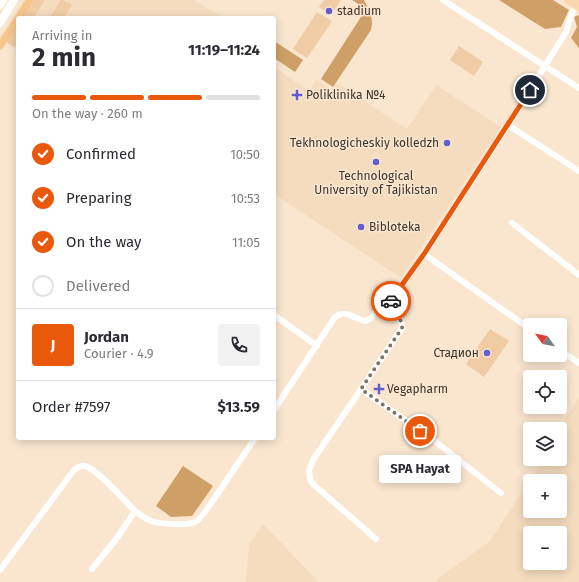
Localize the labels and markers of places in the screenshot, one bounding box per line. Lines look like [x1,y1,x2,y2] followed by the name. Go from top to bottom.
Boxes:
[337,4,381,18] place label: stadium
[324,6,334,16] marker: stadium
[513,73,547,107] pin
[306,88,386,102] place label: Poliklinika №4
[291,89,303,101] marker: Poliklinika №4
[290,136,439,150] place label: Tekhnologicheskiy kolledzh
[442,138,452,148] marker: Tekhnologicheskiy kolledzh
[371,157,381,167] marker: Technological University of Tajikistan
[314,169,438,197] place label: Technological University of Tajikistan
[369,220,420,234] place label: Bibloteka
[356,222,366,232] marker: Bibloteka
[433,346,479,360] place label: Стадион
[482,348,492,358] marker: Стадион
[387,382,448,396] place label: Vegapharm
[374,384,384,394] marker: Vegapharm
[403,414,437,448] pin
[379,455,461,483] callout: SPA Hayat

